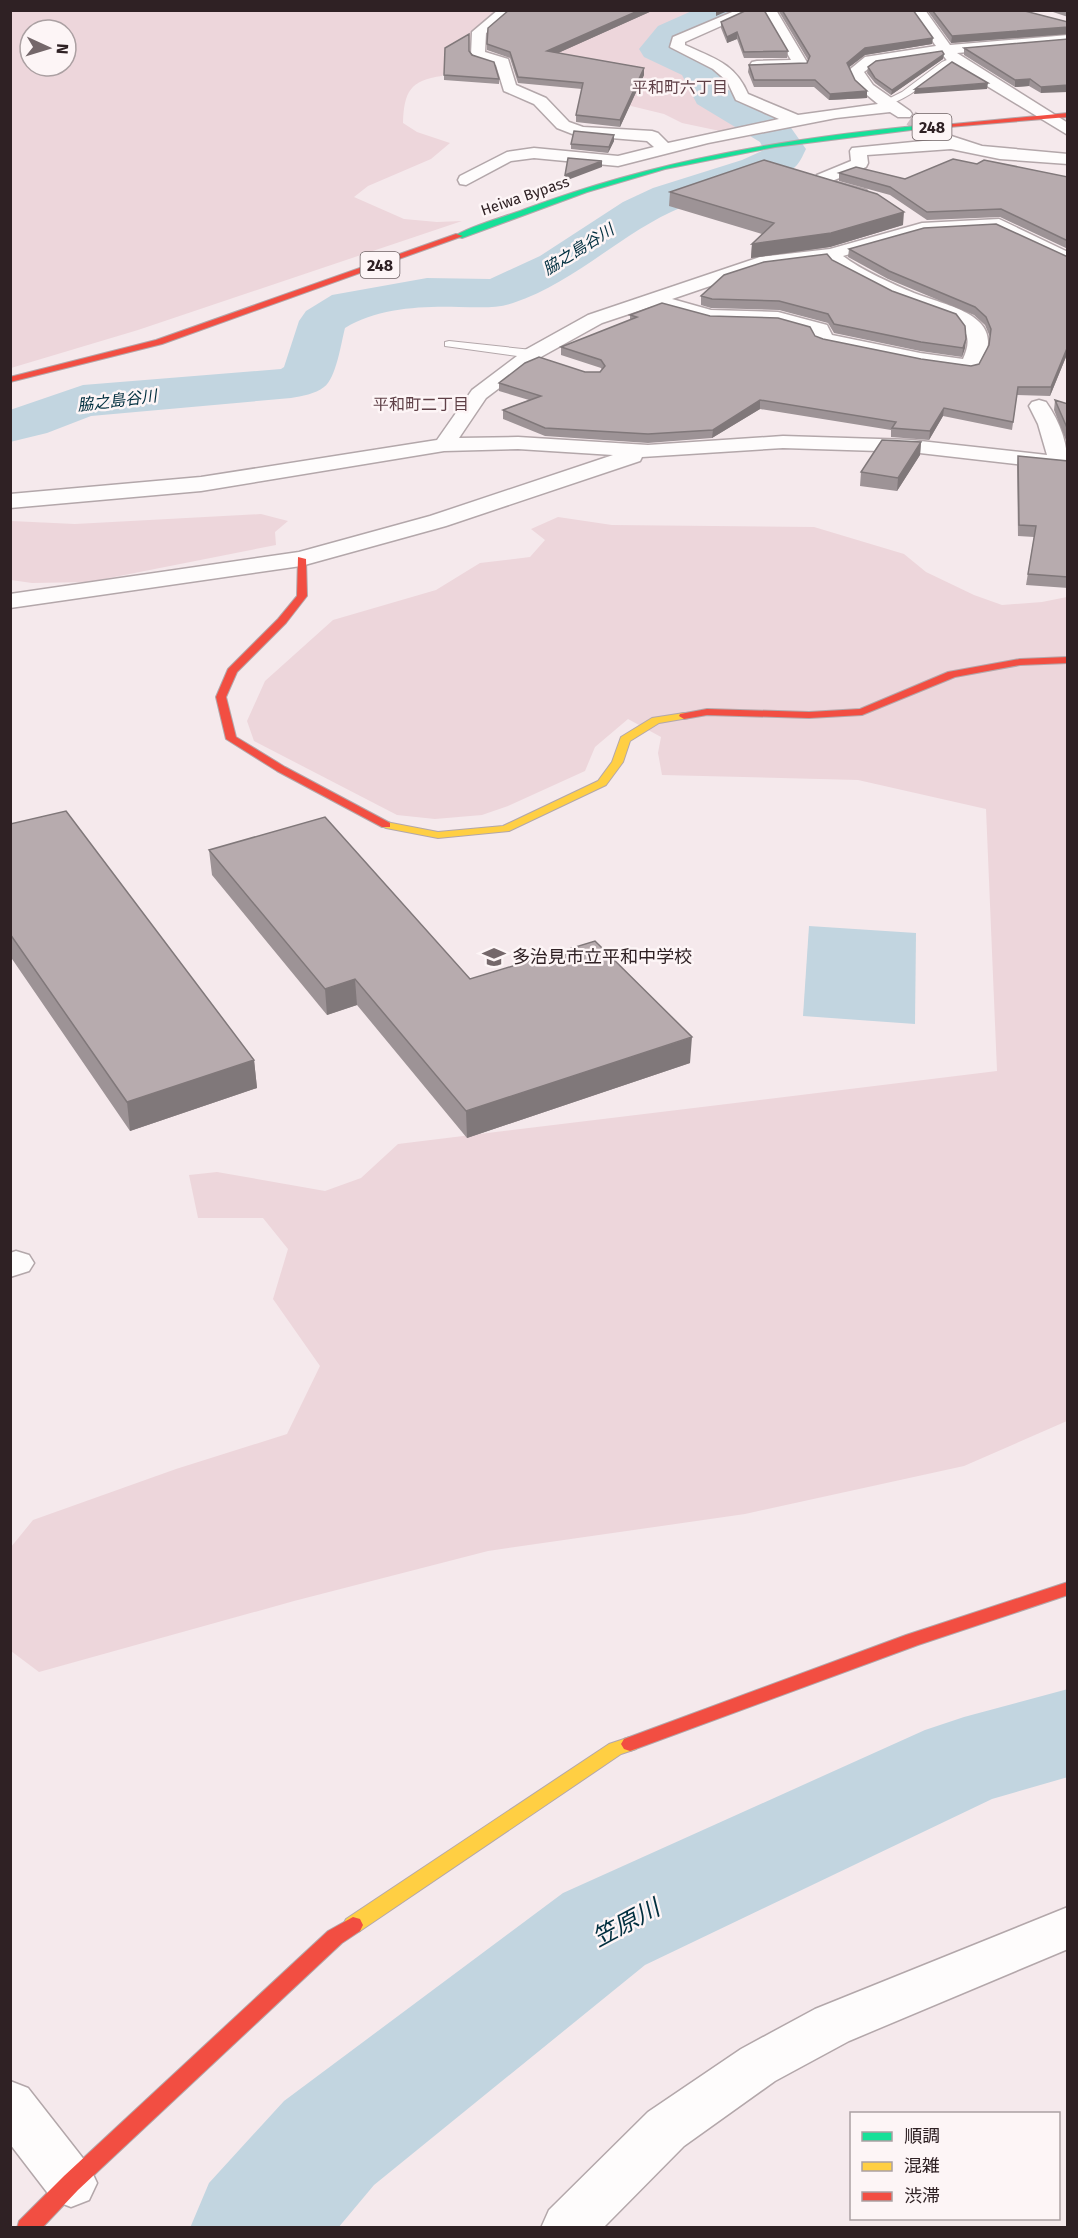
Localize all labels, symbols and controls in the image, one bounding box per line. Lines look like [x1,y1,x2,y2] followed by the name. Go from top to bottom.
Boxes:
[18,18,78,78] north arrow
[53,43,72,55] text: N
[632,78,728,97] district label: 平和町六丁目
[912,114,952,140] road number: 248
[478,172,572,220] street label: Heiwa Bypass
[539,219,619,279] water label: 脇之島谷川
[360,252,400,278] road number: 248
[76,386,160,415] water label: 脇之島谷川
[373,395,469,414] district label: 平和町二丁目
[481,944,507,970] school or university icon: 多治見市立平和中学校
[512,946,692,968] place label: 多治見市立平和中学校
[588,1892,667,1952] water label: 笠原川
[850,2112,1060,2220] legend
[904,2125,940,2147] text: 順調
[904,2155,940,2177] text: 混雑
[904,2185,940,2207] text: 渋滞

